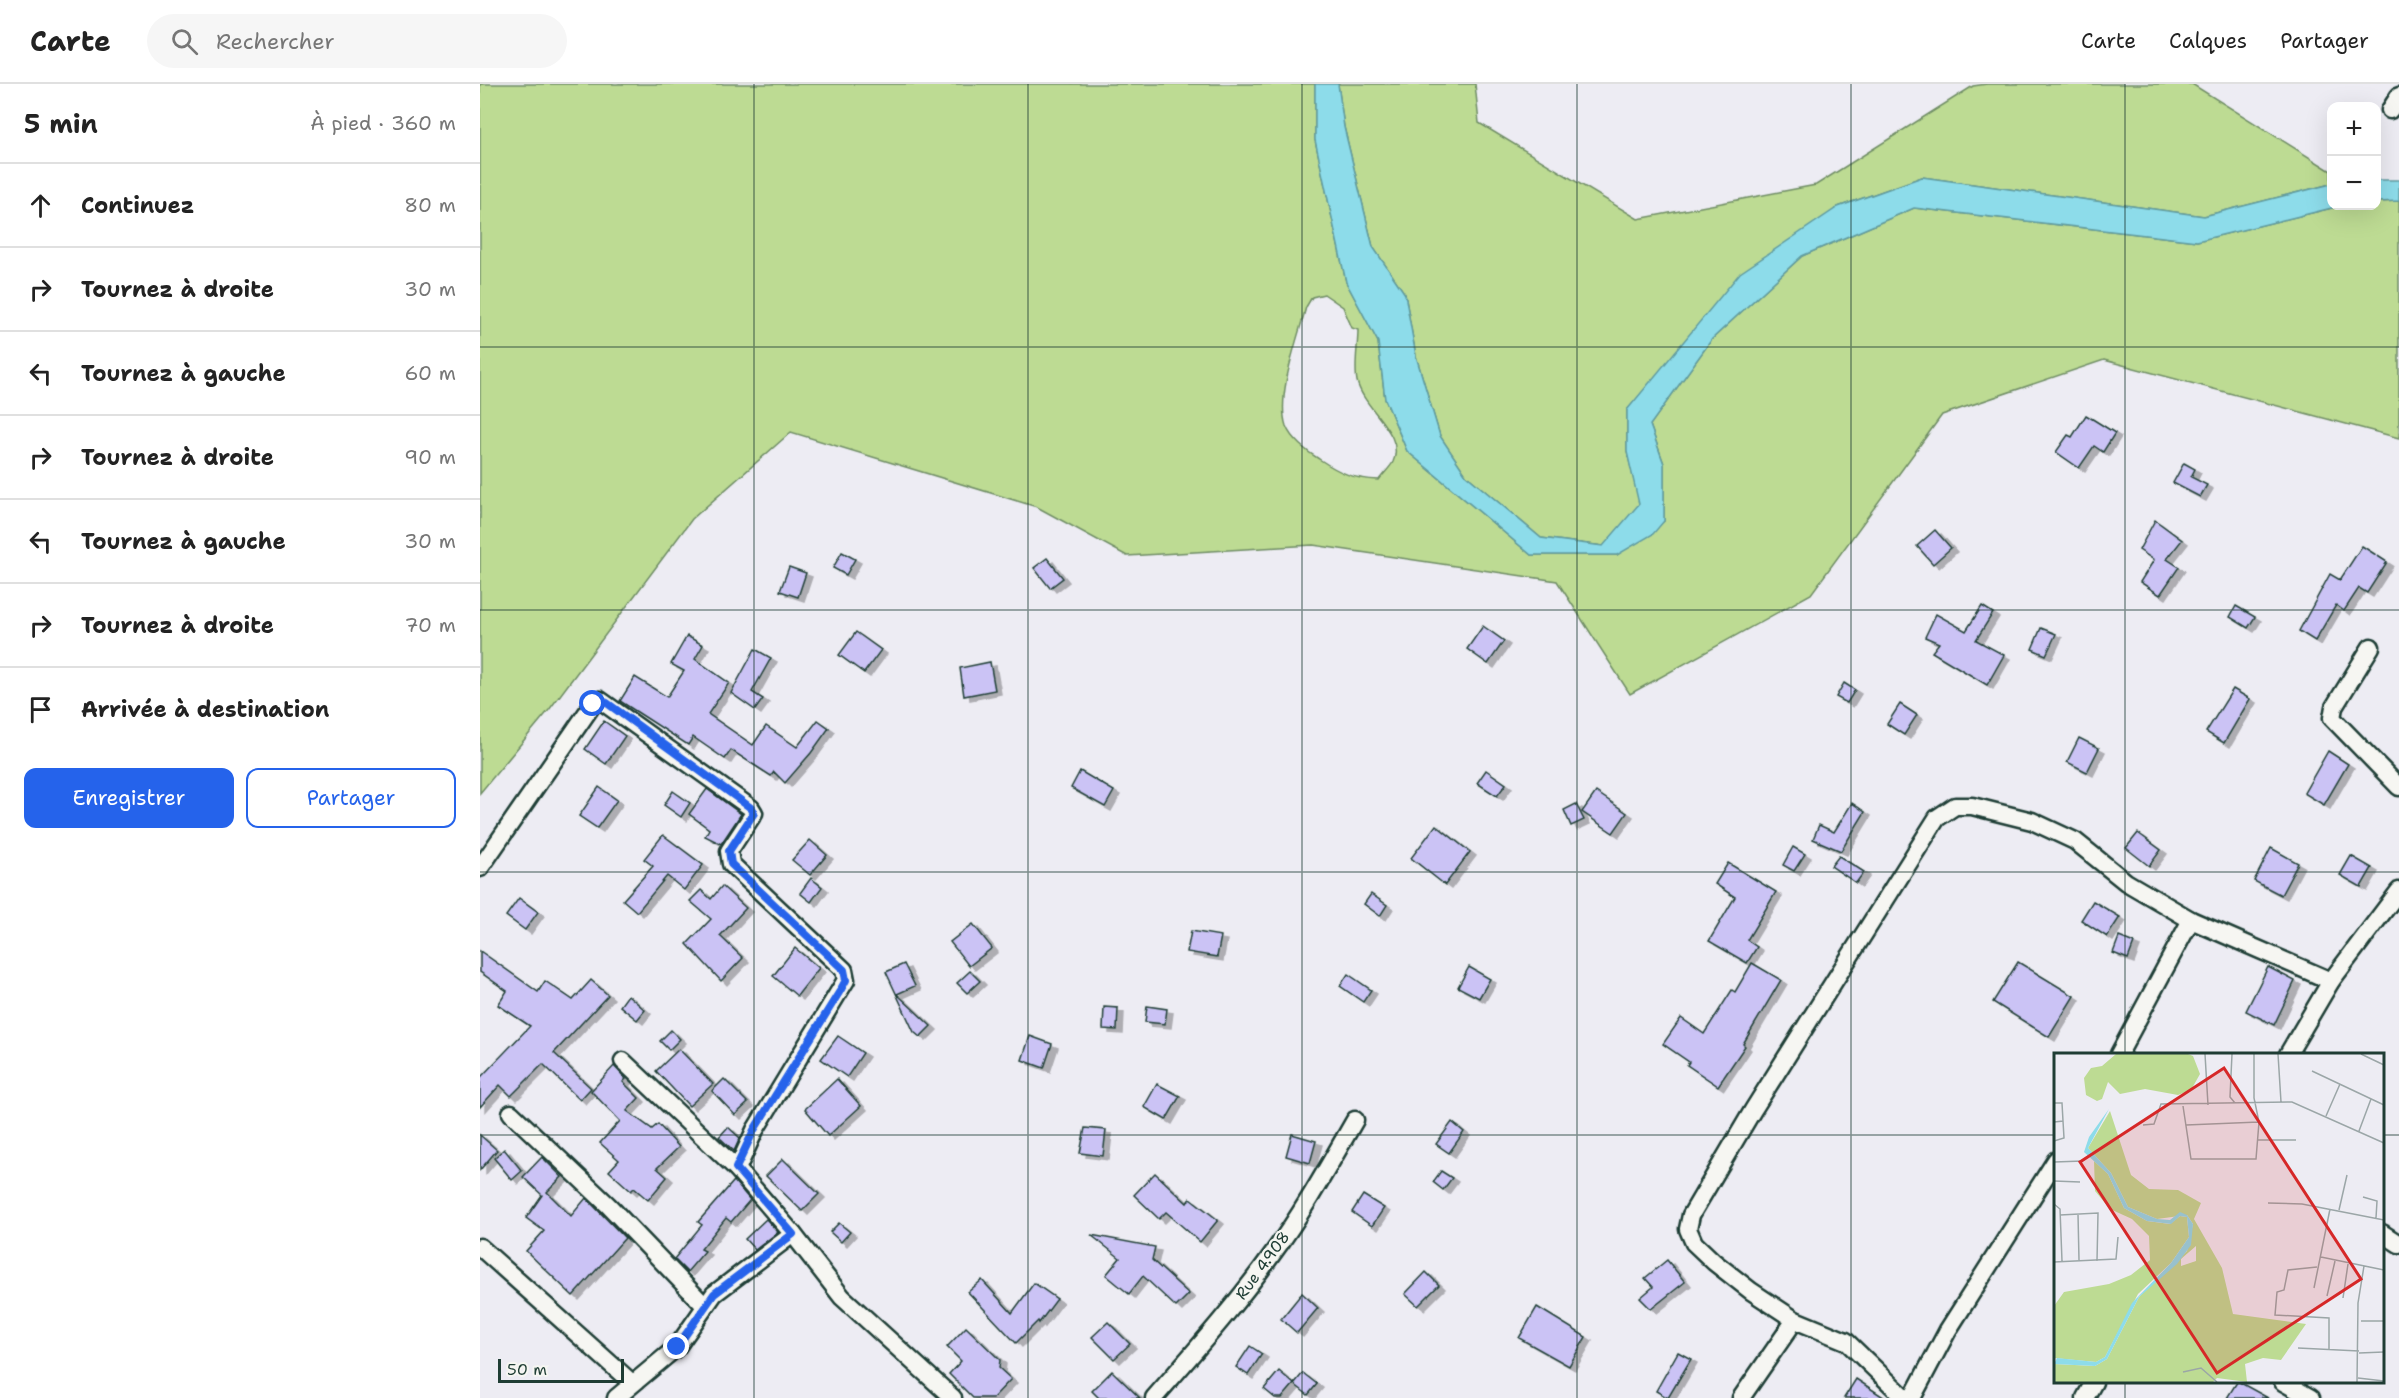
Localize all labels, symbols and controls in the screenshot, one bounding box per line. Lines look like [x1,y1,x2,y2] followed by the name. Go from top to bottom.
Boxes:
[147,14,567,68] search box
[30,22,111,60] text: Carte
[168,25,201,58] icon: search
[216,27,335,56] text: Rechercher
[2081,27,2136,55] text: Carte
[2169,27,2247,55] text: Calques
[2280,27,2369,55] text: Partager
[2327,102,2381,210] map controls
[2327,102,2381,156] button: +
[24,106,98,141] text: 5 min
[310,110,456,136] text: À pied · 360 m
[2327,156,2381,210] button: −
[24,189,57,222] icon: ahead
[81,191,194,220] text: Continuez
[404,192,456,218] text: 80 m
[24,273,57,306] icon: right
[81,275,274,304] text: Tournez à droite
[404,276,456,302] text: 30 m
[24,357,57,390] icon: left
[81,359,286,388] text: Tournez à gauche
[404,360,456,386] text: 60 m
[24,441,57,474] icon: right
[81,443,274,472] text: Tournez à droite
[404,444,456,470] text: 90 m
[24,525,57,558] icon: left
[81,527,286,556] text: Tournez à gauche
[404,528,456,554] text: 30 m
[24,609,57,642] icon: right
[81,611,274,640] text: Tournez à droite
[404,612,456,638] text: 70 m
[579,690,605,716] route start
[24,693,57,726] icon: arrive
[81,695,329,724] text: Arrivée à destination
[24,768,234,828] button: Enregistrer
[246,768,456,828] button: Partager
[2054,1053,2384,1383] inset map
[1231,1227,1294,1304] street label: Rue 4.908
[663,1333,689,1359] route end
[498,1356,624,1384] scale bar
[507,1359,547,1380] text: 50 m

